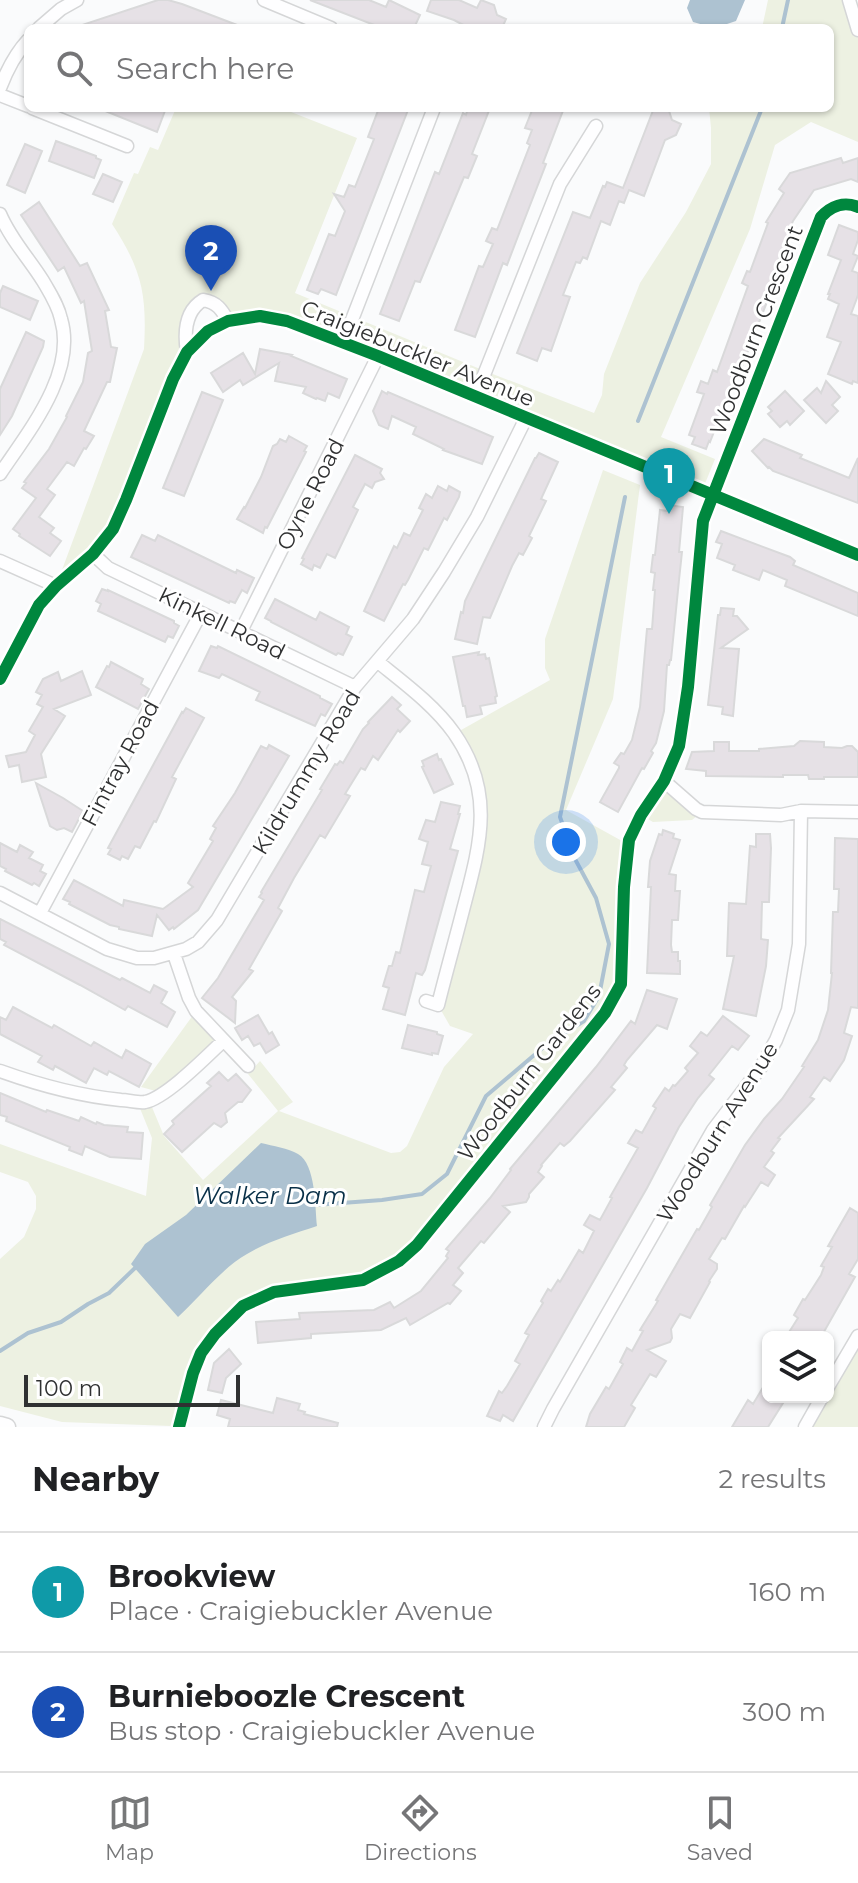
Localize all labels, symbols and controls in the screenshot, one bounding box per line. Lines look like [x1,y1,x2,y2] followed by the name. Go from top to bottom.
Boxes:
[24,24,834,112] search box
[52,46,96,90] icon: search
[116,50,294,87] text: Search here
[704,222,809,439] street label: Woodburn Crescent
[185,225,237,291] pin: 2
[298,294,538,413] street label: Craigiebuckler Avenue
[271,434,350,555] street label: Oyne Road
[643,448,695,514] pin: 1
[154,581,290,666] street label: Kinkell Road
[247,685,366,860] street label: Kildrummy Road
[76,695,165,831] street label: Fintray Road
[546,822,586,862] your location
[452,978,607,1166] street label: Woodburn Gardens
[651,1037,784,1228] street label: Woodburn Avenue
[193,1181,347,1210] water label: Walker Dam
[762,1331,834,1403] map controls
[762,1331,834,1403] button: layers
[24,1371,240,1407] scale bar
[36,1375,102,1402] text: 100 m
[32,1458,159,1500] text: Nearby
[718,1463,826,1495] text: 2 results
[108,1558,275,1595] text: Brookview
[53,1576,63,1608] text: 1
[749,1576,826,1608] text: 160 m
[108,1595,493,1627] text: Place · Craigiebuckler Avenue
[108,1678,465,1715] text: Burnieboozle Crescent
[50,1696,66,1728] text: 2
[743,1696,826,1728] text: 300 m
[108,1715,535,1747] text: Bus stop · Craigiebuckler Avenue
[105,1791,154,1866] tab: Map
[364,1791,477,1866] tab: Directions
[687,1791,753,1866] tab: Saved

